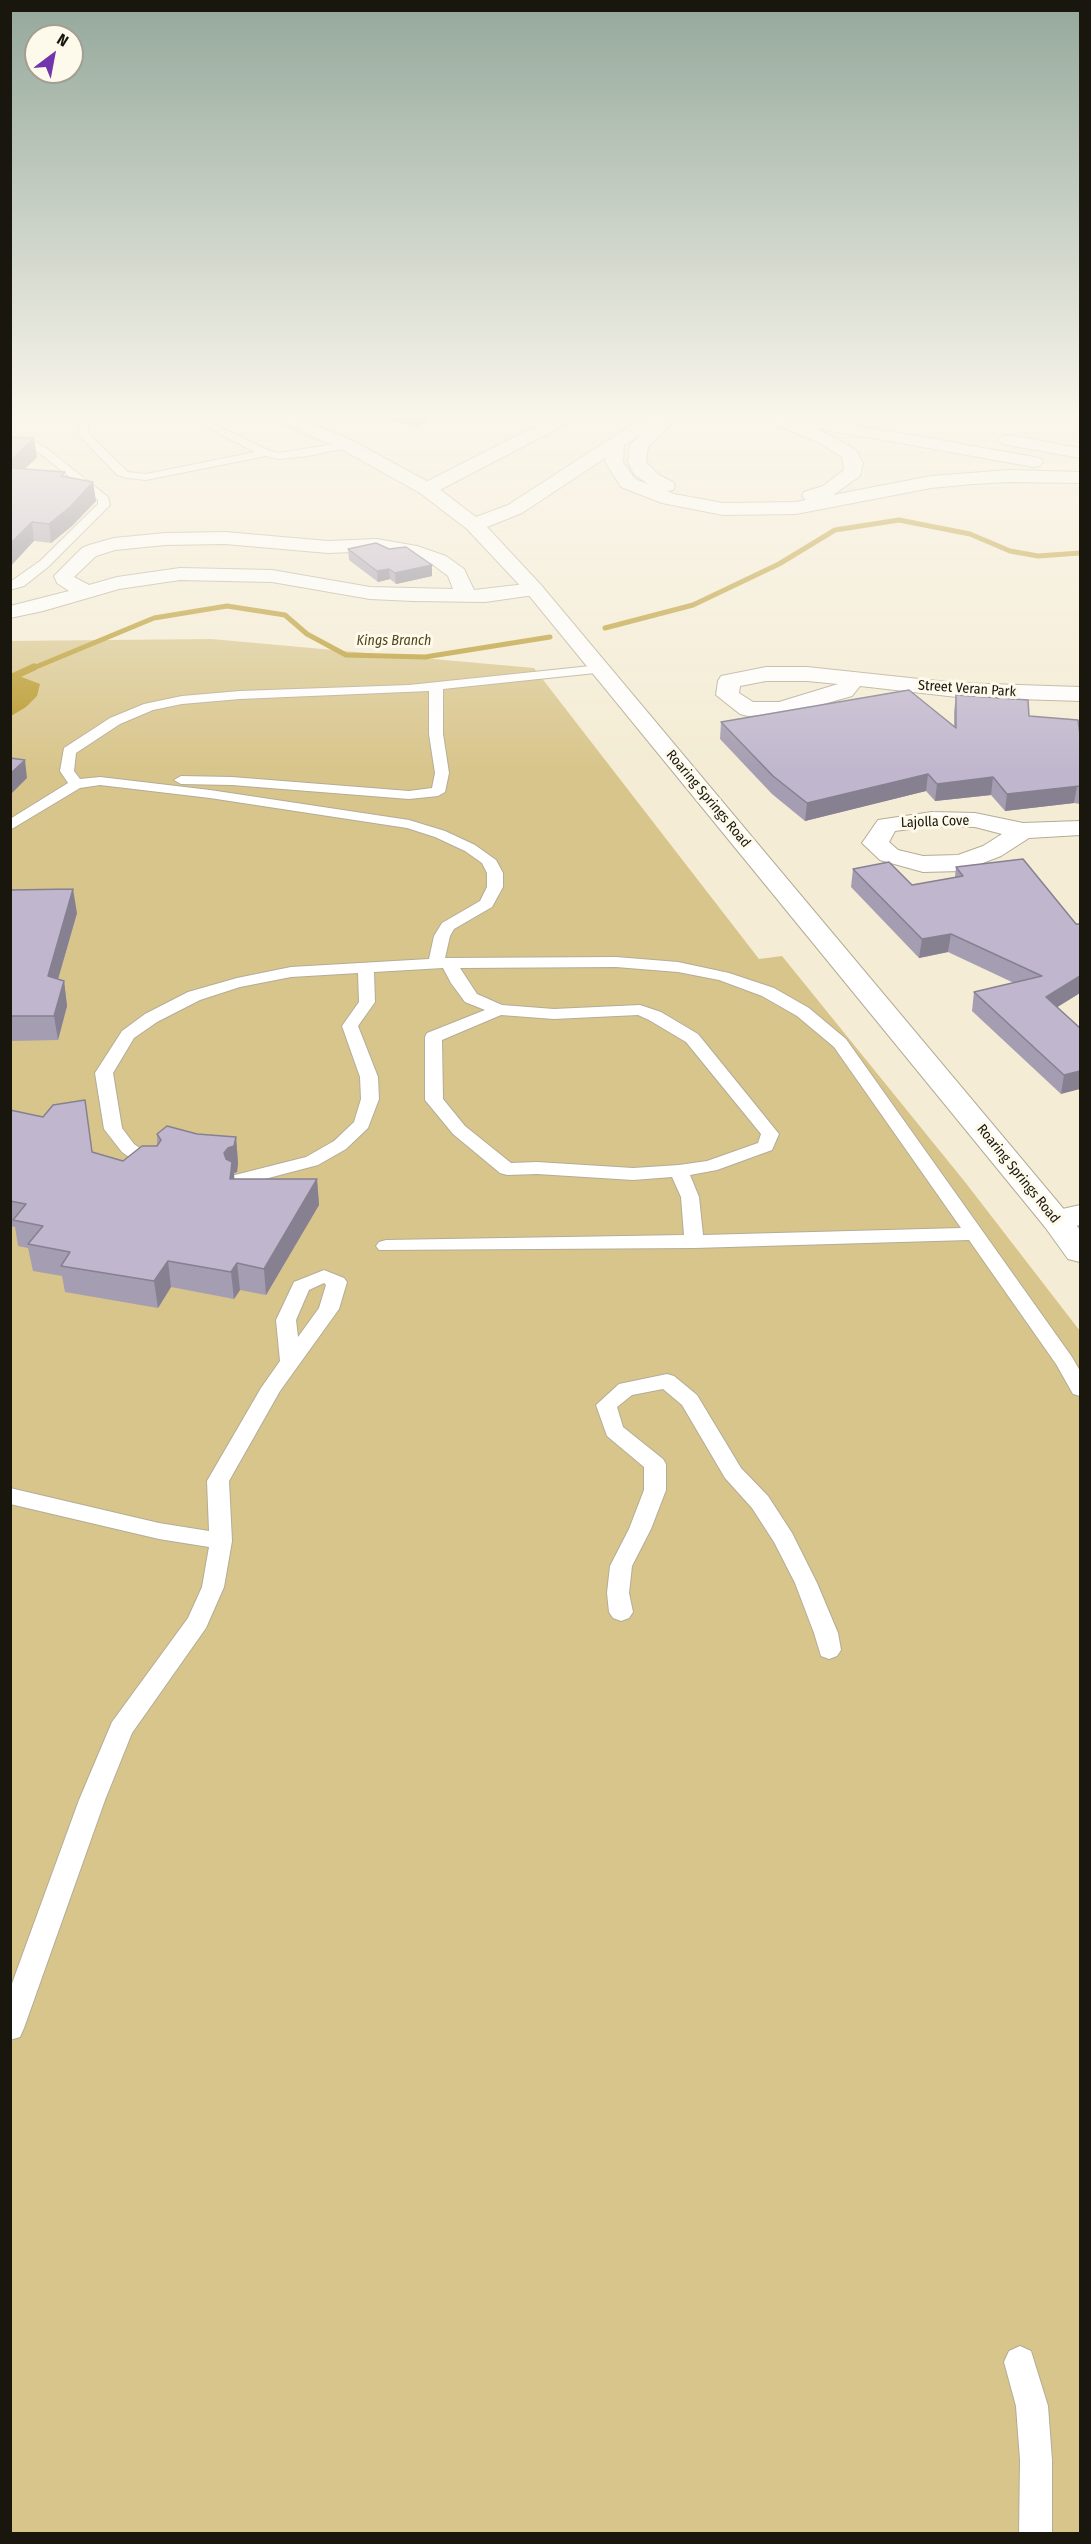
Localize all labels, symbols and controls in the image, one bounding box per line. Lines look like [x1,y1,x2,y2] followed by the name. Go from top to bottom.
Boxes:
[24,24,84,84] north arrow
[54,29,72,51] text: N
[357,633,431,649] water label: Kings Branch
[917,677,1017,701] street label: Street Veran Park
[662,747,754,851] street label: Roaring Springs Road
[901,812,969,832] street label: Lajolla Cove
[973,1121,1063,1227] street label: Roaring Springs Road

